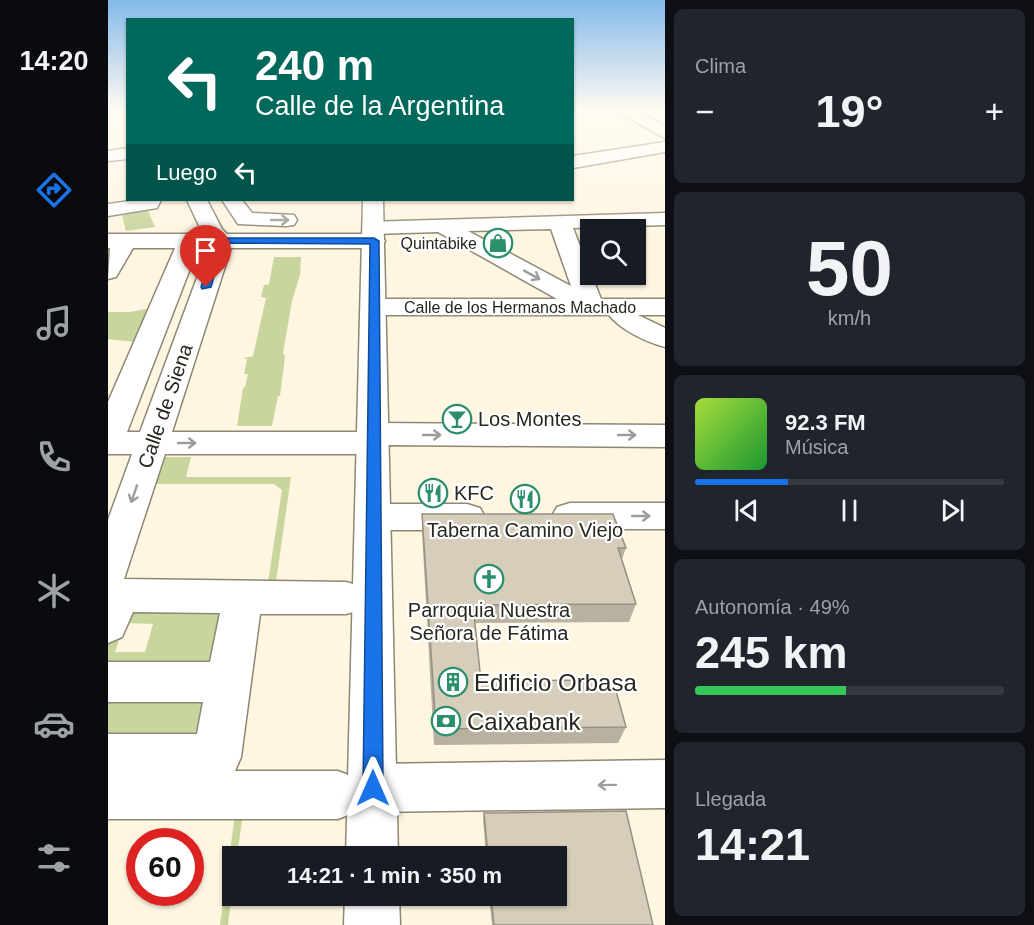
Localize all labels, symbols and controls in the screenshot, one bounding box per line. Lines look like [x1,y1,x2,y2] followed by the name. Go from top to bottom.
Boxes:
[156,42,234,120] icon: left
[255,42,374,89] text: 240 m
[19,46,89,76] text: 14:20
[695,55,746,77] text: Clima
[815,86,884,137] text: 19°
[255,91,504,121] text: Calle de la Argentina
[695,93,714,130] text: −
[985,93,1004,130] text: +
[229,156,262,189] icon: left
[156,160,217,185] text: Luego
[33,169,75,211] icon: directions
[270,214,290,226] one-way arrow
[580,219,646,285] map controls
[580,219,646,285] button: search
[806,224,893,312] text: 50
[180,225,231,287] pin
[482,227,514,259] shop icon: Quintabike
[189,234,222,267] icon: arrive
[401,235,477,252] place label: Quintabike
[523,270,541,281] one-way arrow
[404,299,636,316] street label: Calle de los Hermanos Machado
[33,302,75,344] icon: music
[828,307,871,329] text: km/h
[133,340,197,471] street label: Calle de Siena
[441,403,473,435] bar icon: Los Montes
[478,408,581,430] place label: Los Montes
[785,410,866,435] text: 92.3 FM
[421,429,441,441] one-way arrow
[616,430,636,441] one-way arrow
[33,436,75,478] icon: phone
[785,436,848,458] text: Música
[177,437,197,449] one-way arrow
[417,477,449,509] restaurant icon: KFC
[454,482,494,504] place label: KFC
[509,483,541,515] restaurant icon: Taberna Camino Viejo
[128,484,139,503] one-way arrow
[730,494,763,527] icon: previous
[833,494,866,527] icon: pause
[936,494,969,527] icon: next
[631,510,651,522] one-way arrow
[427,519,623,541] place label: Taberna Camino Viejo
[473,563,505,595] church icon: Parroquia Nuestra Señora de Fátima
[33,570,75,612] icon: climate
[695,596,850,618] text: Autonomía · 49%
[408,599,571,644] place label: Parroquia Nuestra Señora de Fátima
[695,627,848,678] text: 245 km
[437,666,469,698] building icon: Edificio Orbasa
[474,669,637,696] place label: Edificio Orbasa
[33,703,75,745] icon: car
[430,705,462,737] bank icon: Caixabank
[467,708,581,735] place label: Caixabank
[341,756,405,820] position arrow
[597,779,617,791] one-way arrow
[695,788,766,810] text: Llegada
[695,819,810,870] text: 14:21
[126,828,204,906] speed limit sign: 60
[33,837,75,879] icon: filters
[287,863,502,888] text: 14:21 · 1 min · 350 m

